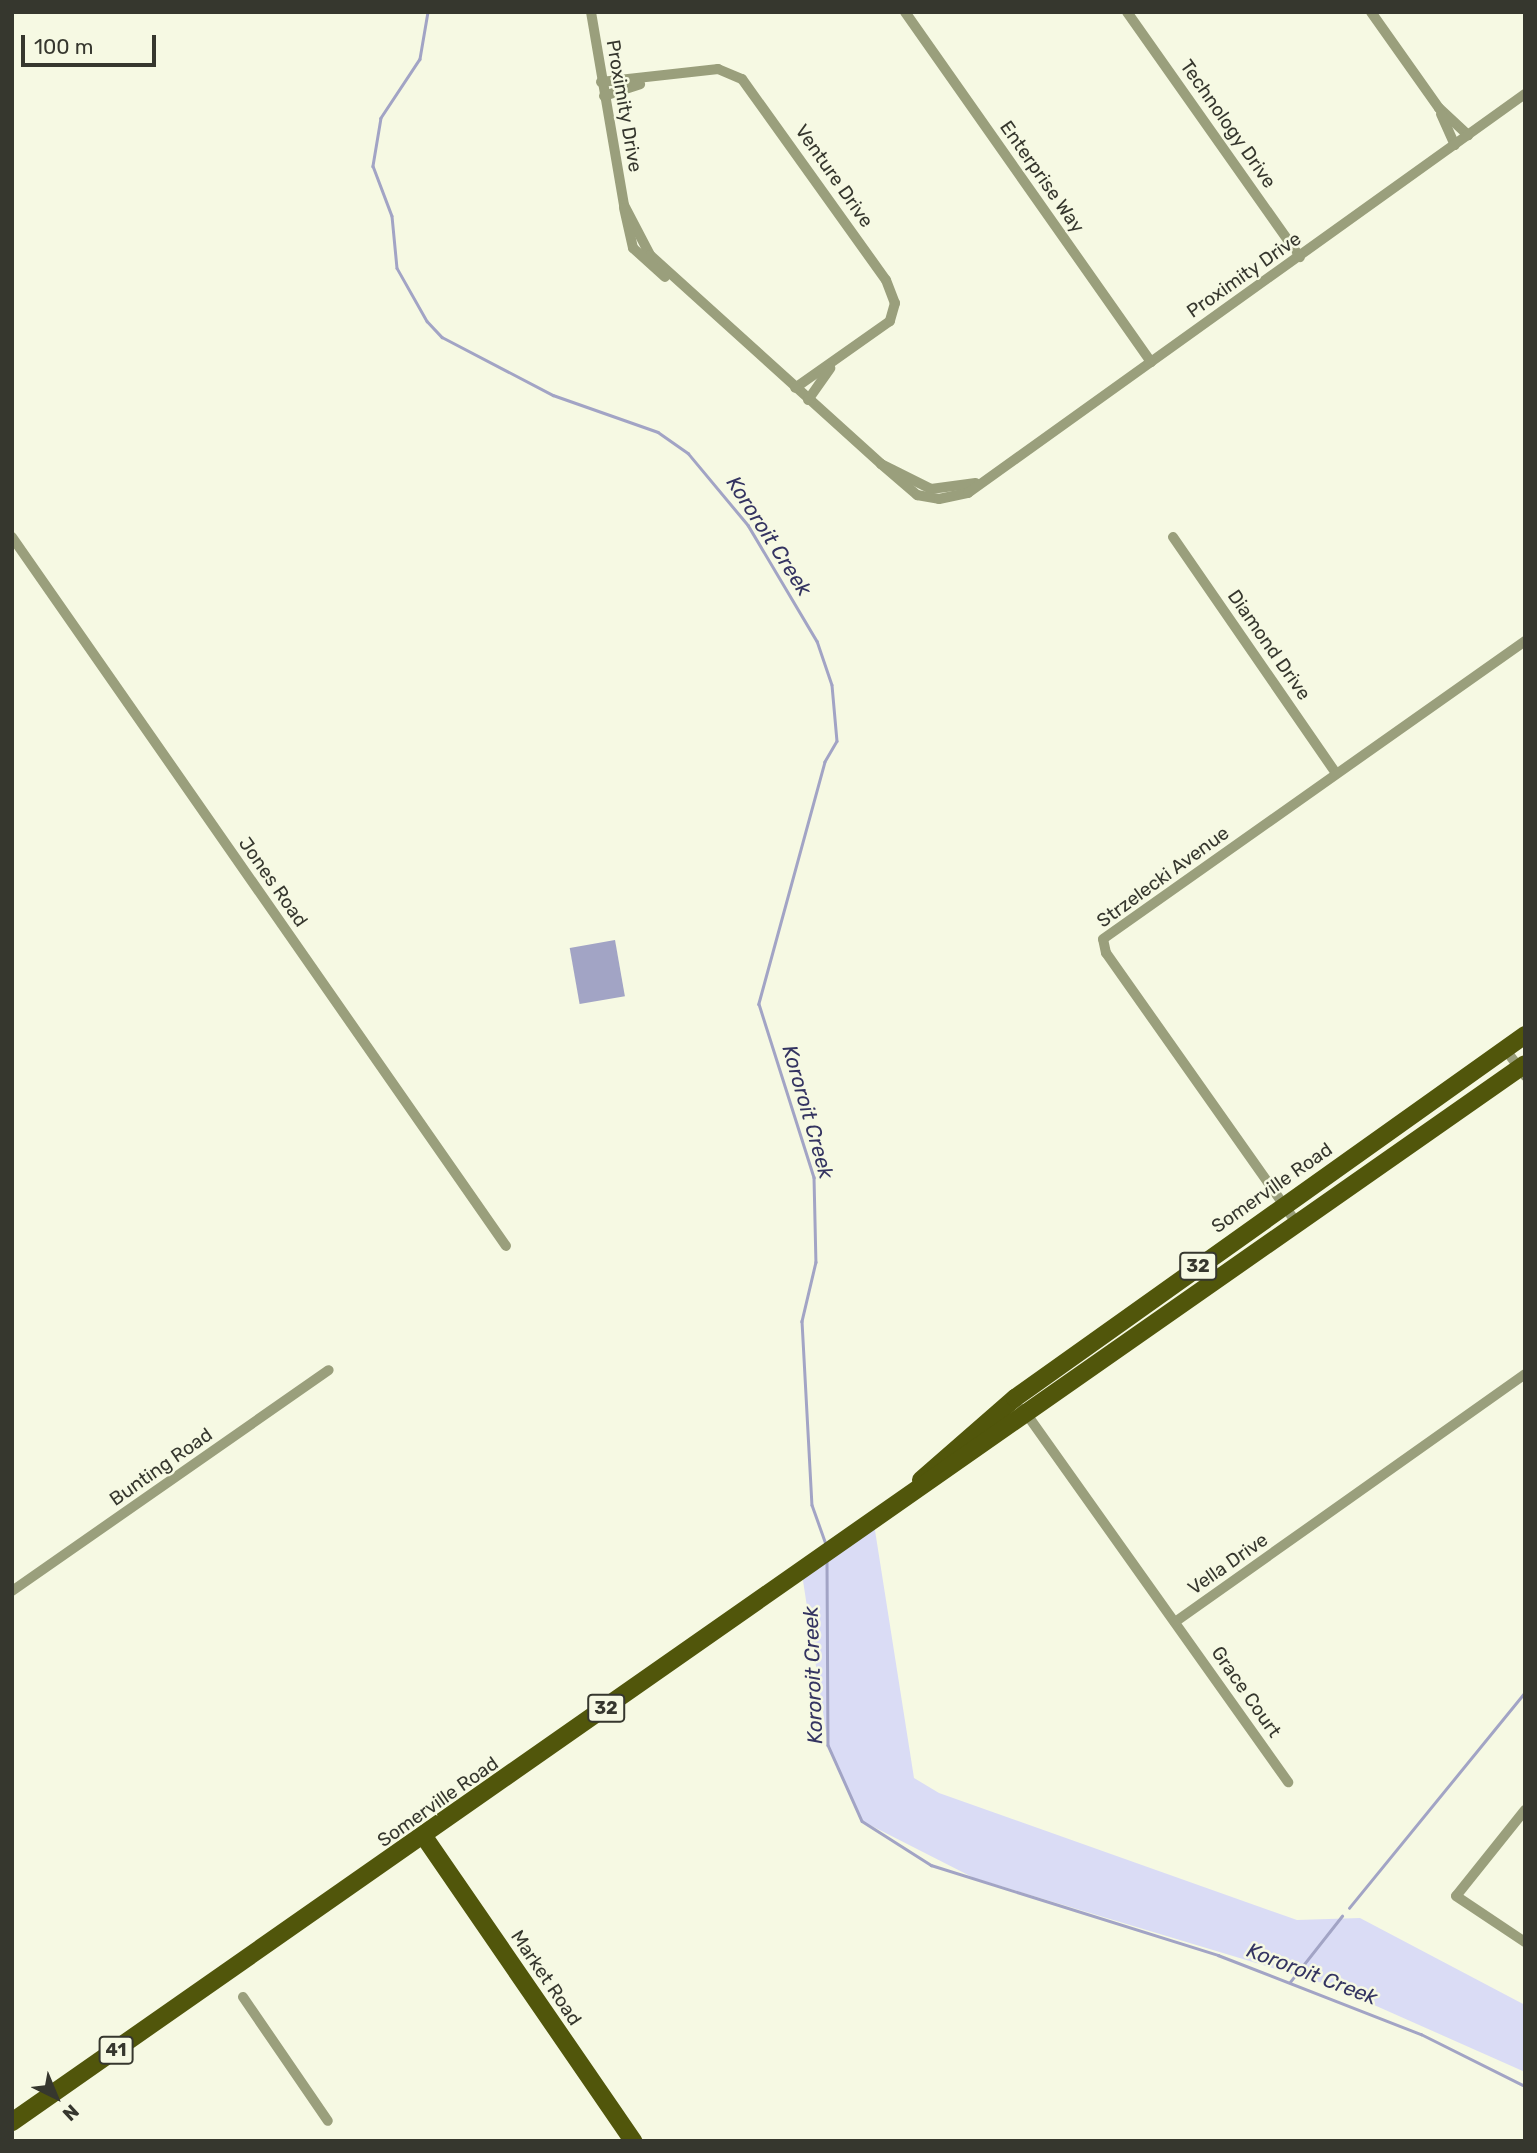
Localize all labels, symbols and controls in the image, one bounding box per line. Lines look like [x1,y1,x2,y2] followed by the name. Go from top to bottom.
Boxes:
[24,21,159,65] scale bar
[34,34,93,59] text: 100 m
[601,38,647,174] street label: Proximity Drive
[1175,55,1281,193] street label: Technology Drive
[995,116,1089,238] street label: Enterprise Way
[790,120,878,232] street label: Venture Drive
[1182,227,1306,323] street label: Proximity Drive
[721,471,817,601] water label: Kororoit Creek
[1223,586,1315,704] street label: Diamond Drive
[1092,821,1234,933] street label: Strzelecki Avenue
[234,833,312,931] street label: Jones Road
[777,1042,839,1182] water label: Kororoit Creek
[1207,1138,1337,1238] street label: Somerville Road
[1179,1252,1217,1280] road number: 32
[105,1423,217,1511] street label: Bunting Road
[1184,1528,1272,1600] street label: Vella Drive
[798,1606,828,1744] water label: Kororoit Creek
[1206,1642,1286,1742] street label: Grace Court
[587,1694,625,1722] road number: 32
[373,1752,503,1852] street label: Somerville Road
[506,1926,586,2030] street label: Market Road
[1243,1938,1381,2010] water label: Kororoit Creek
[99,2036,134,2064] road number: 41
[21,2062,91,2132] north arrow
[58,2100,84,2126] text: N

